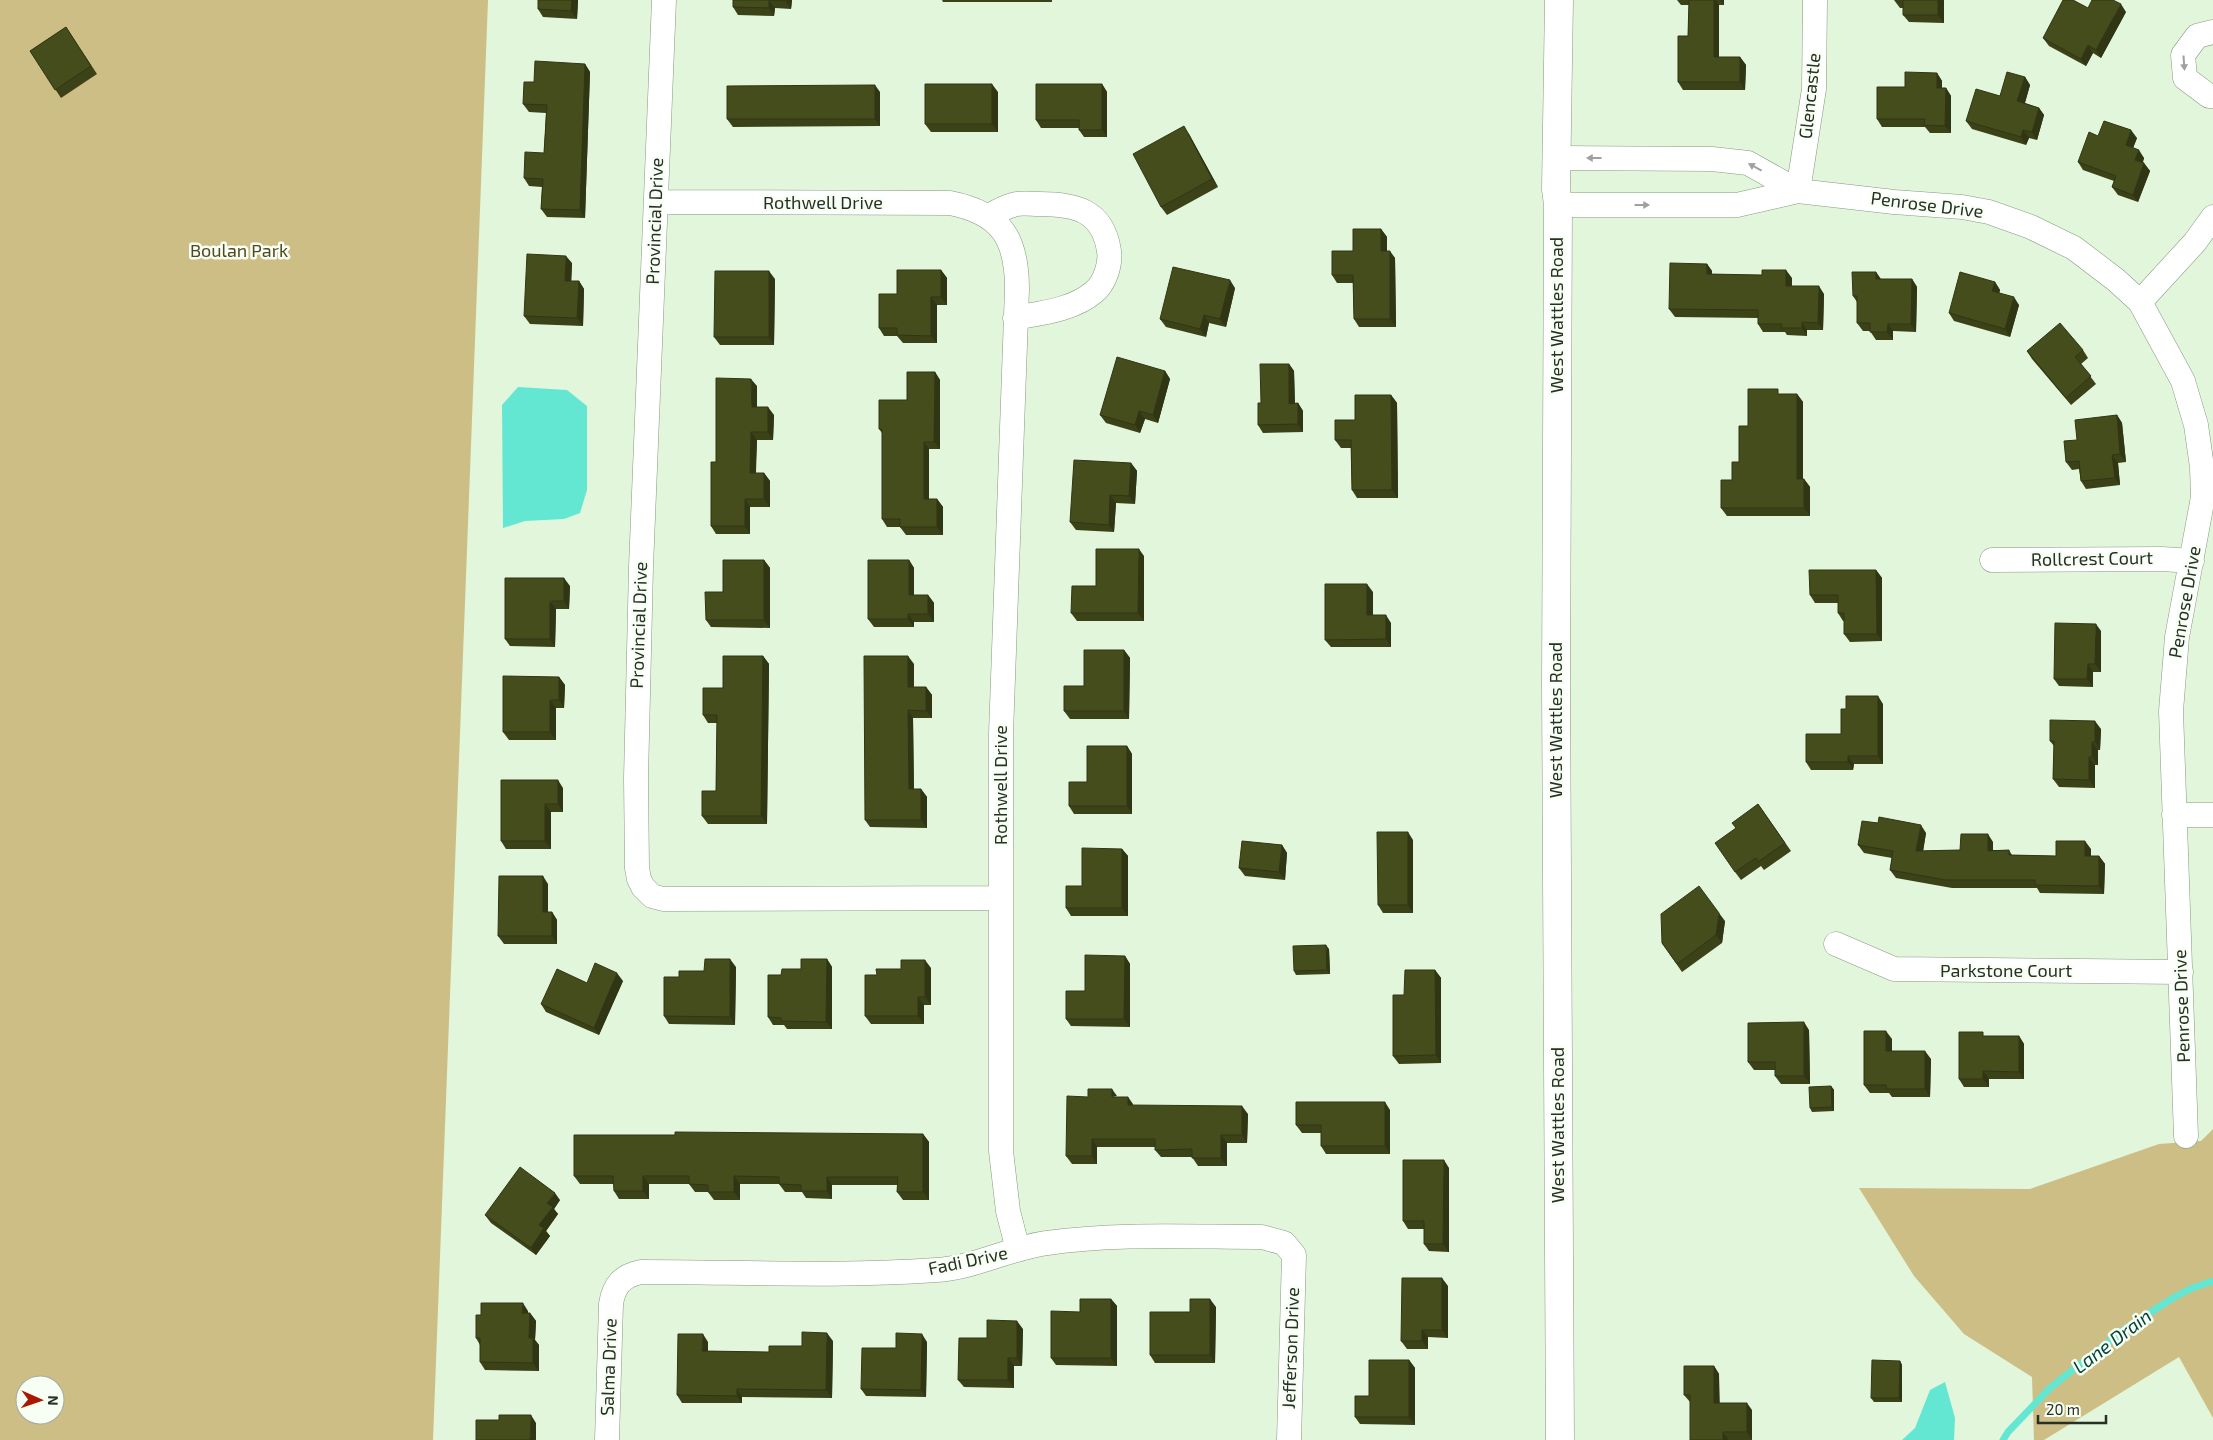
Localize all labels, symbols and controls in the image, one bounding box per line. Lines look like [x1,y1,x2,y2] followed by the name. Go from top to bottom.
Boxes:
[1794,52,1824,140] street label: Glencastle
[2180,56,2188,72] one-way arrow
[1586,154,1602,162] one-way arrow
[641,157,667,285] street label: Provincial Drive
[1748,163,1763,171] one-way arrow
[1870,186,1985,222] street label: Penrose Drive
[763,191,883,213] street label: Rothwell Drive
[1634,201,1650,209] one-way arrow
[1545,237,1567,393] street label: West Wattles Road
[190,239,288,261] park label: Boulan Park
[2163,544,2205,660] street label: Penrose Drive
[2031,546,2153,570] street label: Rollcrest Court
[625,561,651,689] street label: Provincial Drive
[1544,642,1566,798] street label: West Wattles Road
[989,725,1011,845] street label: Rothwell Drive
[2168,949,2194,1063] street label: Penrose Drive
[1940,959,2072,981] street label: Parkstone Court
[1546,1047,1568,1203] street label: West Wattles Road
[926,1241,1010,1279] street label: Fadi Drive
[1277,1287,1303,1409] street label: Jefferson Drive
[2068,1304,2156,1378] water label: Lane Drain
[595,1318,621,1416] street label: Salma Drive
[15,1375,65,1425] north arrow
[2038,1392,2106,1424] scale bar
[45,1395,62,1406] text: N
[2046,1400,2080,1418] text: 20 m

